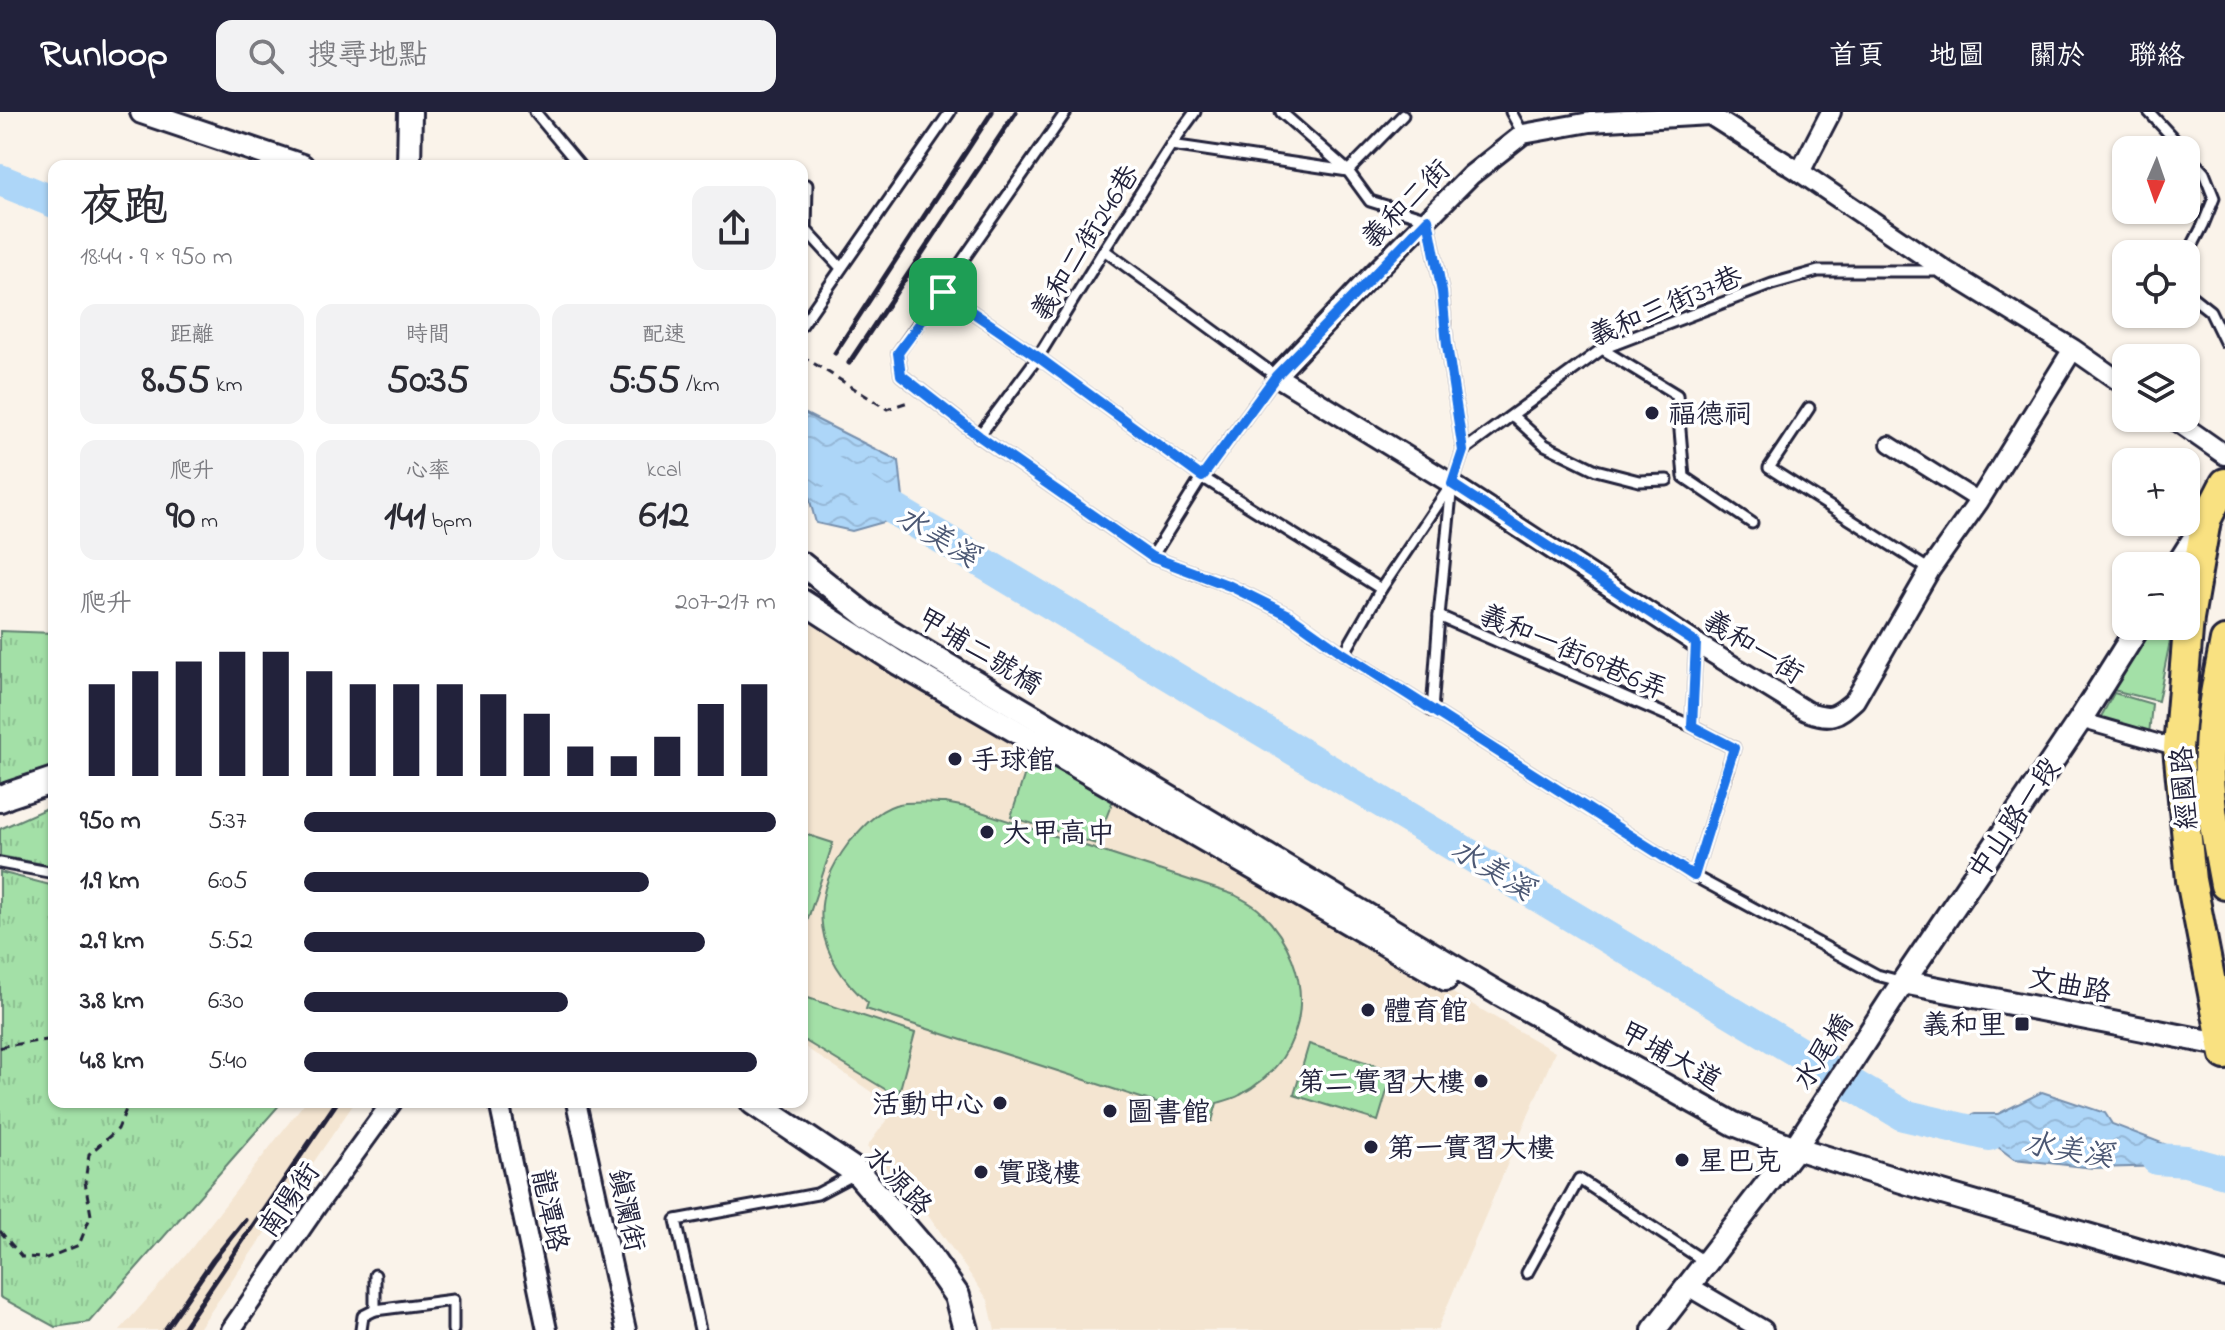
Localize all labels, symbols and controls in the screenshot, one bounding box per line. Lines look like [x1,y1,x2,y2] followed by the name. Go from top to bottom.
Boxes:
[216,20,776,92] search box
[40,28,168,84] text: Runloop
[244,34,288,78] icon: search
[308,35,428,79] text: 搜尋地點
[1829,37,1885,78] text: 首頁
[1929,37,1985,78] text: 地圖
[2029,37,2085,78] text: 關於
[2129,37,2185,78] text: 聯絡
[2112,136,2200,224] north arrow
[2112,136,2200,640] map controls
[1353,151,1462,260] street label: 義和二街
[1022,157,1152,330] street label: 義和二街246巷
[80,177,168,241] text: 夜跑
[692,186,776,270] button: share
[80,239,233,277] text: 18:44 · 9 × 950 m
[2112,240,2200,328] button: locate
[1583,257,1750,359] street label: 義和三街37巷
[909,258,977,326] pin
[921,270,965,314] icon: arrive
[170,320,214,352] text: 距離
[406,320,450,352] text: 時間
[642,320,686,352] text: 配速
[2112,344,2200,432] button: layers
[141,352,210,411] text: 8.55
[387,352,469,411] text: 50:35
[608,352,681,411] text: 5:55
[210,370,243,402] text: km
[681,370,720,402] text: /km
[1668,396,1752,437] place label: 福德祠
[1643,404,1661,422] marker: 福德祠
[2112,448,2200,536] button: +
[647,455,681,487] text: kcal
[170,456,214,488] text: 爬升
[406,456,450,488] text: 心率
[639,487,689,546] text: 612
[166,488,195,547] text: 90
[384,488,426,547] text: 141
[887,497,988,582] water label: 水美溪
[195,506,218,538] text: m
[426,506,472,538] text: bpm
[2112,552,2200,640] button: −
[675,584,776,622] text: 207–217 m
[80,586,132,624] text: 爬升
[1472,596,1673,712] street label: 義和一街69巷6弄
[908,599,1049,707] street label: 甲埔二號橋
[1694,602,1811,696] street label: 義和一街
[971,742,1055,783] place label: 手球館
[2163,744,2210,831] street label: 經國路
[946,750,964,768] marker: 手球館
[1960,750,2072,889] street label: 中山路一段
[80,803,141,841] text: 950 m
[208,803,247,841] text: 5:37
[1003,815,1115,856] place label: 大甲高中
[978,823,996,841] marker: 大甲高中
[1442,830,1543,915] water label: 水美溪
[80,863,139,901] text: 1.9 km
[208,863,248,901] text: 6:05
[80,923,144,961] text: 2.9 km
[208,923,253,961] text: 5:52
[2024,959,2114,1016] street label: 文曲路
[80,983,144,1021] text: 3.8 km
[208,983,244,1021] text: 6:30
[1384,993,1468,1034] place label: 體育館
[1359,1001,1377,1019] marker: 體育館
[1785,1007,1865,1099] street label: 水尾橋
[1922,1007,2006,1048] place label: 義和里
[1610,1013,1728,1103] street label: 甲埔大道
[2013,1015,2031,1033] marker: 義和里
[80,1043,144,1081] text: 4.8 km
[208,1043,247,1081] text: 5:40
[1297,1064,1465,1105] place label: 第二實習大樓
[1472,1072,1490,1090] marker: 第二實習大樓
[872,1086,984,1127] place label: 活動中心
[991,1094,1009,1112] marker: 活動中心
[1126,1094,1210,1135] place label: 圖書館
[1101,1102,1119,1120] marker: 圖書館
[2021,1123,2118,1181] water label: 水美溪
[1387,1130,1555,1171] place label: 第一實習大樓
[853,1138,940,1227] street label: 水源路
[1362,1138,1380,1156] marker: 第一實習大樓
[1698,1143,1782,1184] place label: 星巴克
[1673,1151,1691,1169] marker: 星巴克
[250,1155,332,1247] street label: 南陽街
[997,1155,1081,1196] place label: 實踐樓
[972,1163,990,1181] marker: 實踐樓
[519,1165,576,1256] street label: 龍潭路
[596,1165,653,1256] street label: 鎮瀾街

